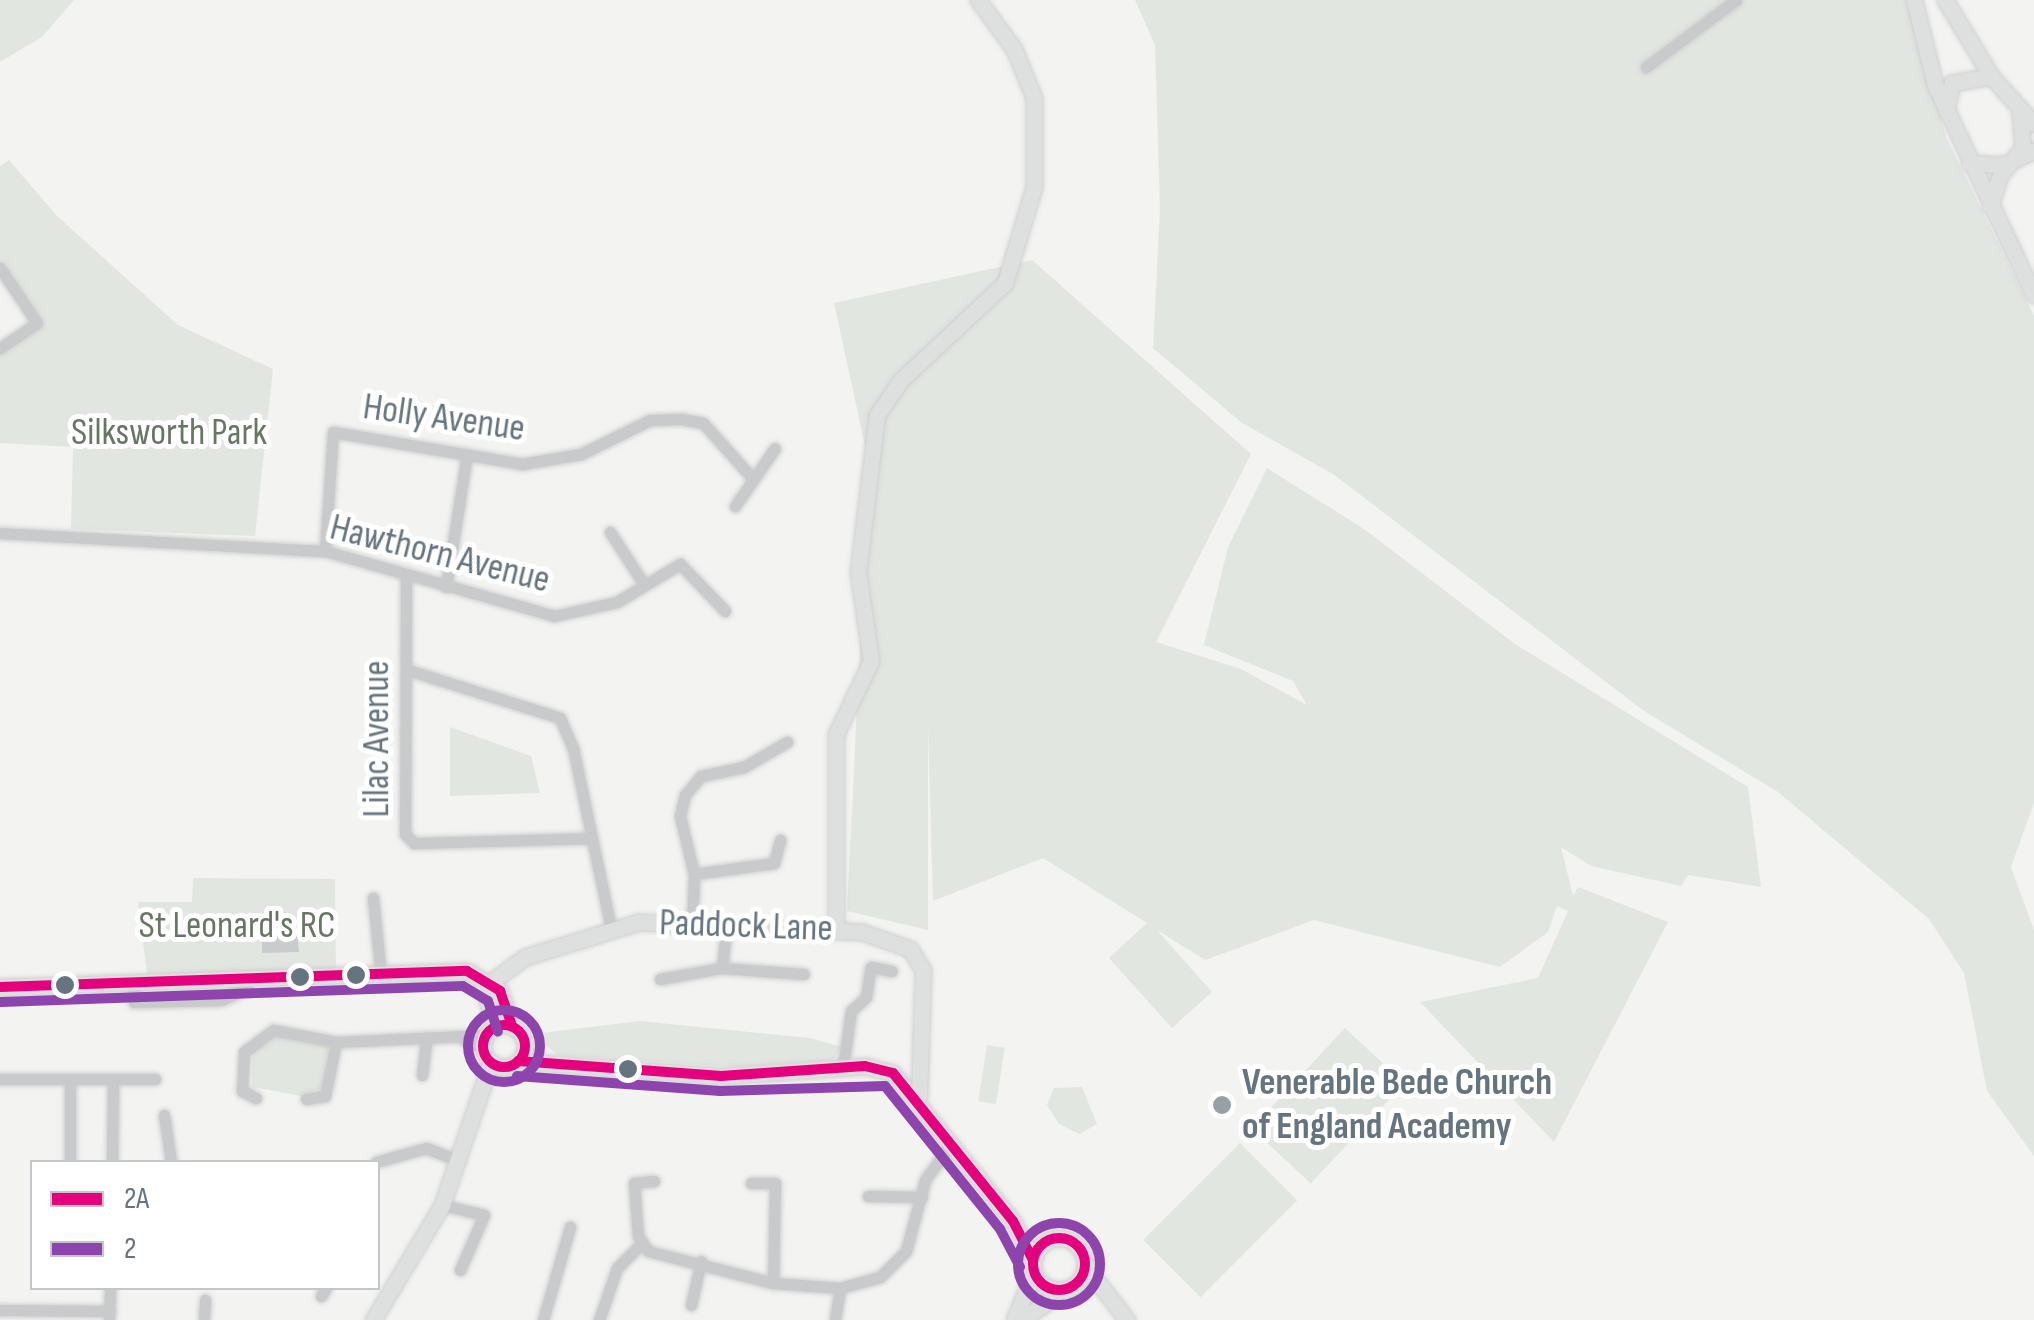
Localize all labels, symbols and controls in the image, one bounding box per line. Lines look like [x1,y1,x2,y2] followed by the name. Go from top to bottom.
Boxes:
[360,384,528,452] street label: Holly Avenue
[71,410,267,456] park label: Silksworth Park
[325,505,555,603] street label: Hawthorn Avenue
[354,661,400,817] street label: Lilac Avenue
[658,900,834,952] street label: Paddock Lane
[139,903,335,949] park label: St Leonard's RC
[346,965,366,985] unlabelled marker
[290,967,310,987] unlabelled marker
[55,975,75,995] unlabelled marker
[618,1059,638,1079] unlabelled marker
[1242,1060,1552,1150] place label: Venerable Bede Church of England Academy
[1211,1094,1233,1116] marker: Venerable Bede Church of England Academy
[30,1160,380,1290] legend
[124,1181,149,1217] text: 2A
[124,1231,136,1267] text: 2

